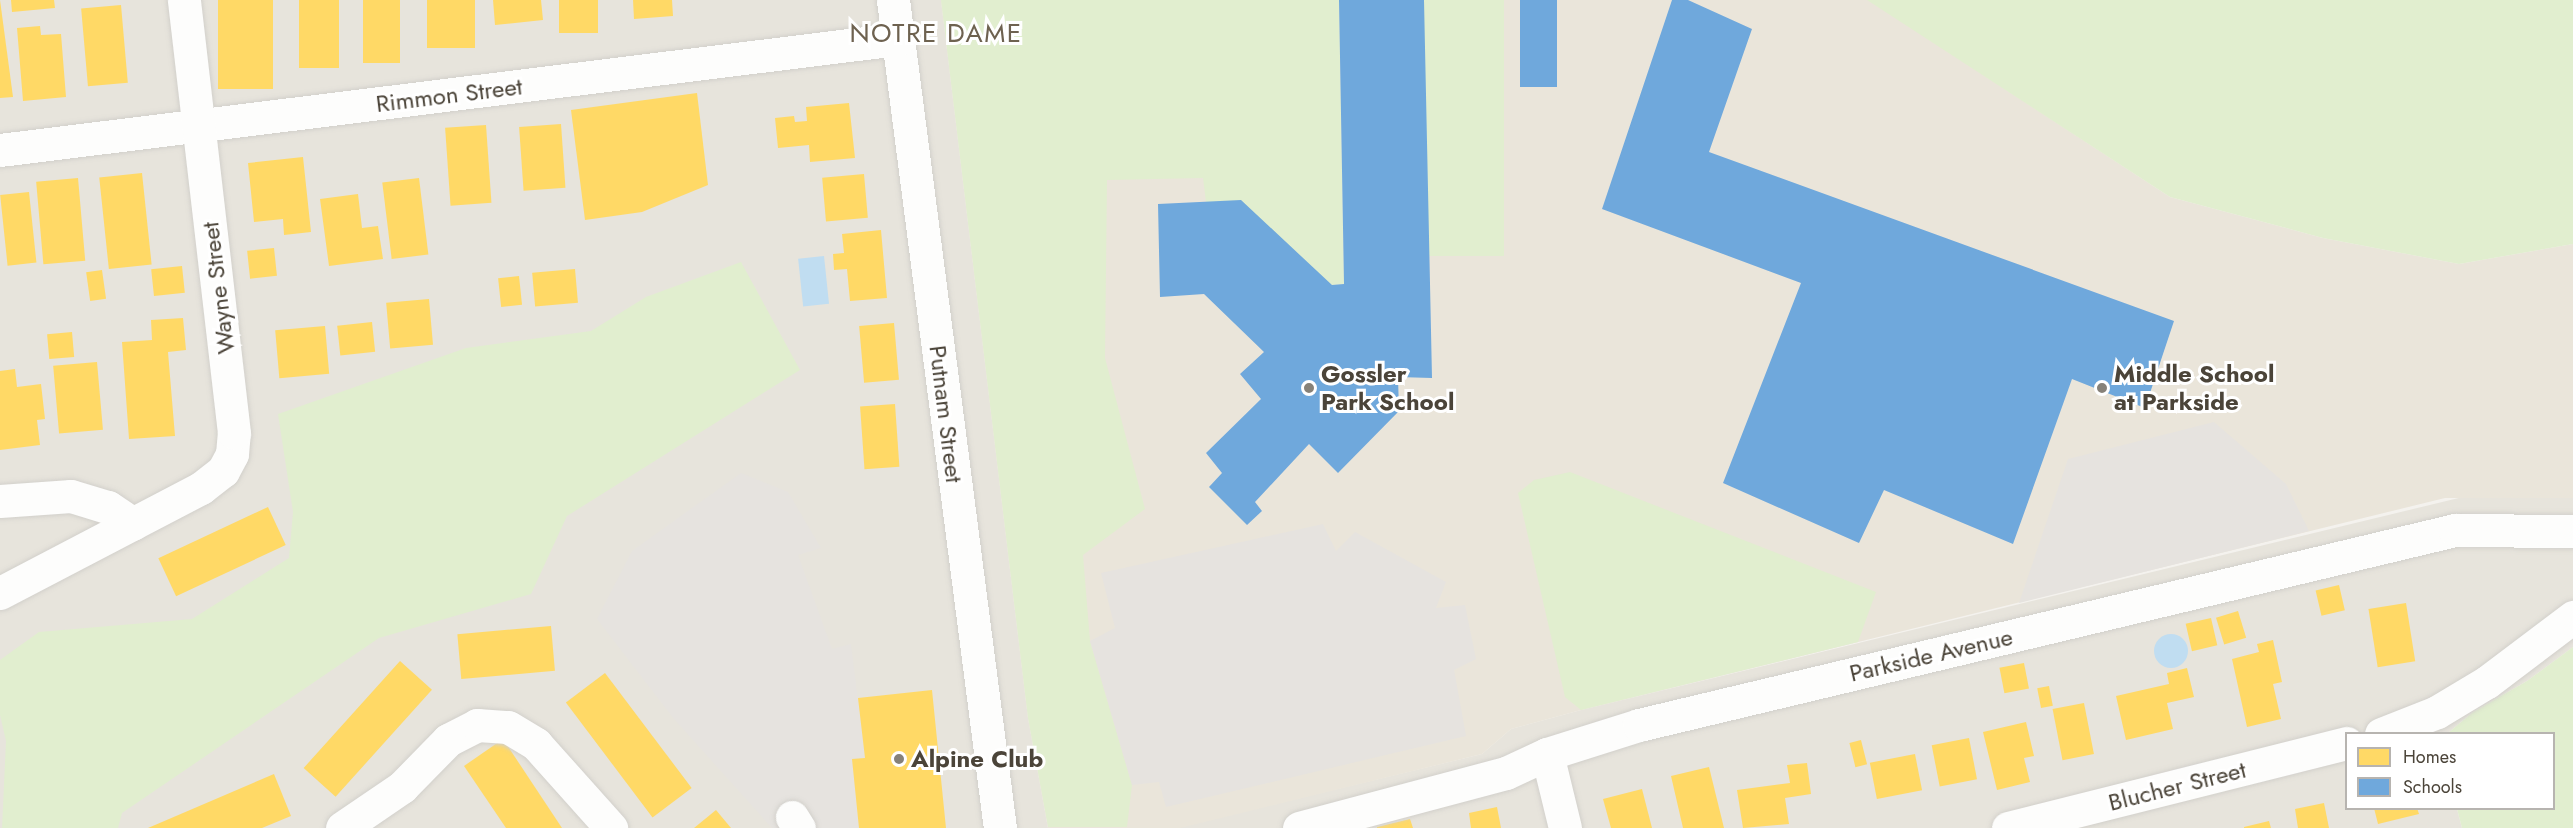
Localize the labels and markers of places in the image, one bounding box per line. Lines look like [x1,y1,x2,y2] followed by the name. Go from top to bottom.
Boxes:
[1321,360,1454,416] place label: Gossler Park School
[2114,360,2274,416] place label: Middle School at Parkside
[1302,381,1316,395] marker: Gossler Park School
[2095,381,2109,395] marker: Middle School at Parkside
[911,745,1043,773] place label: Alpine Club
[892,752,906,766] marker: Alpine Club

